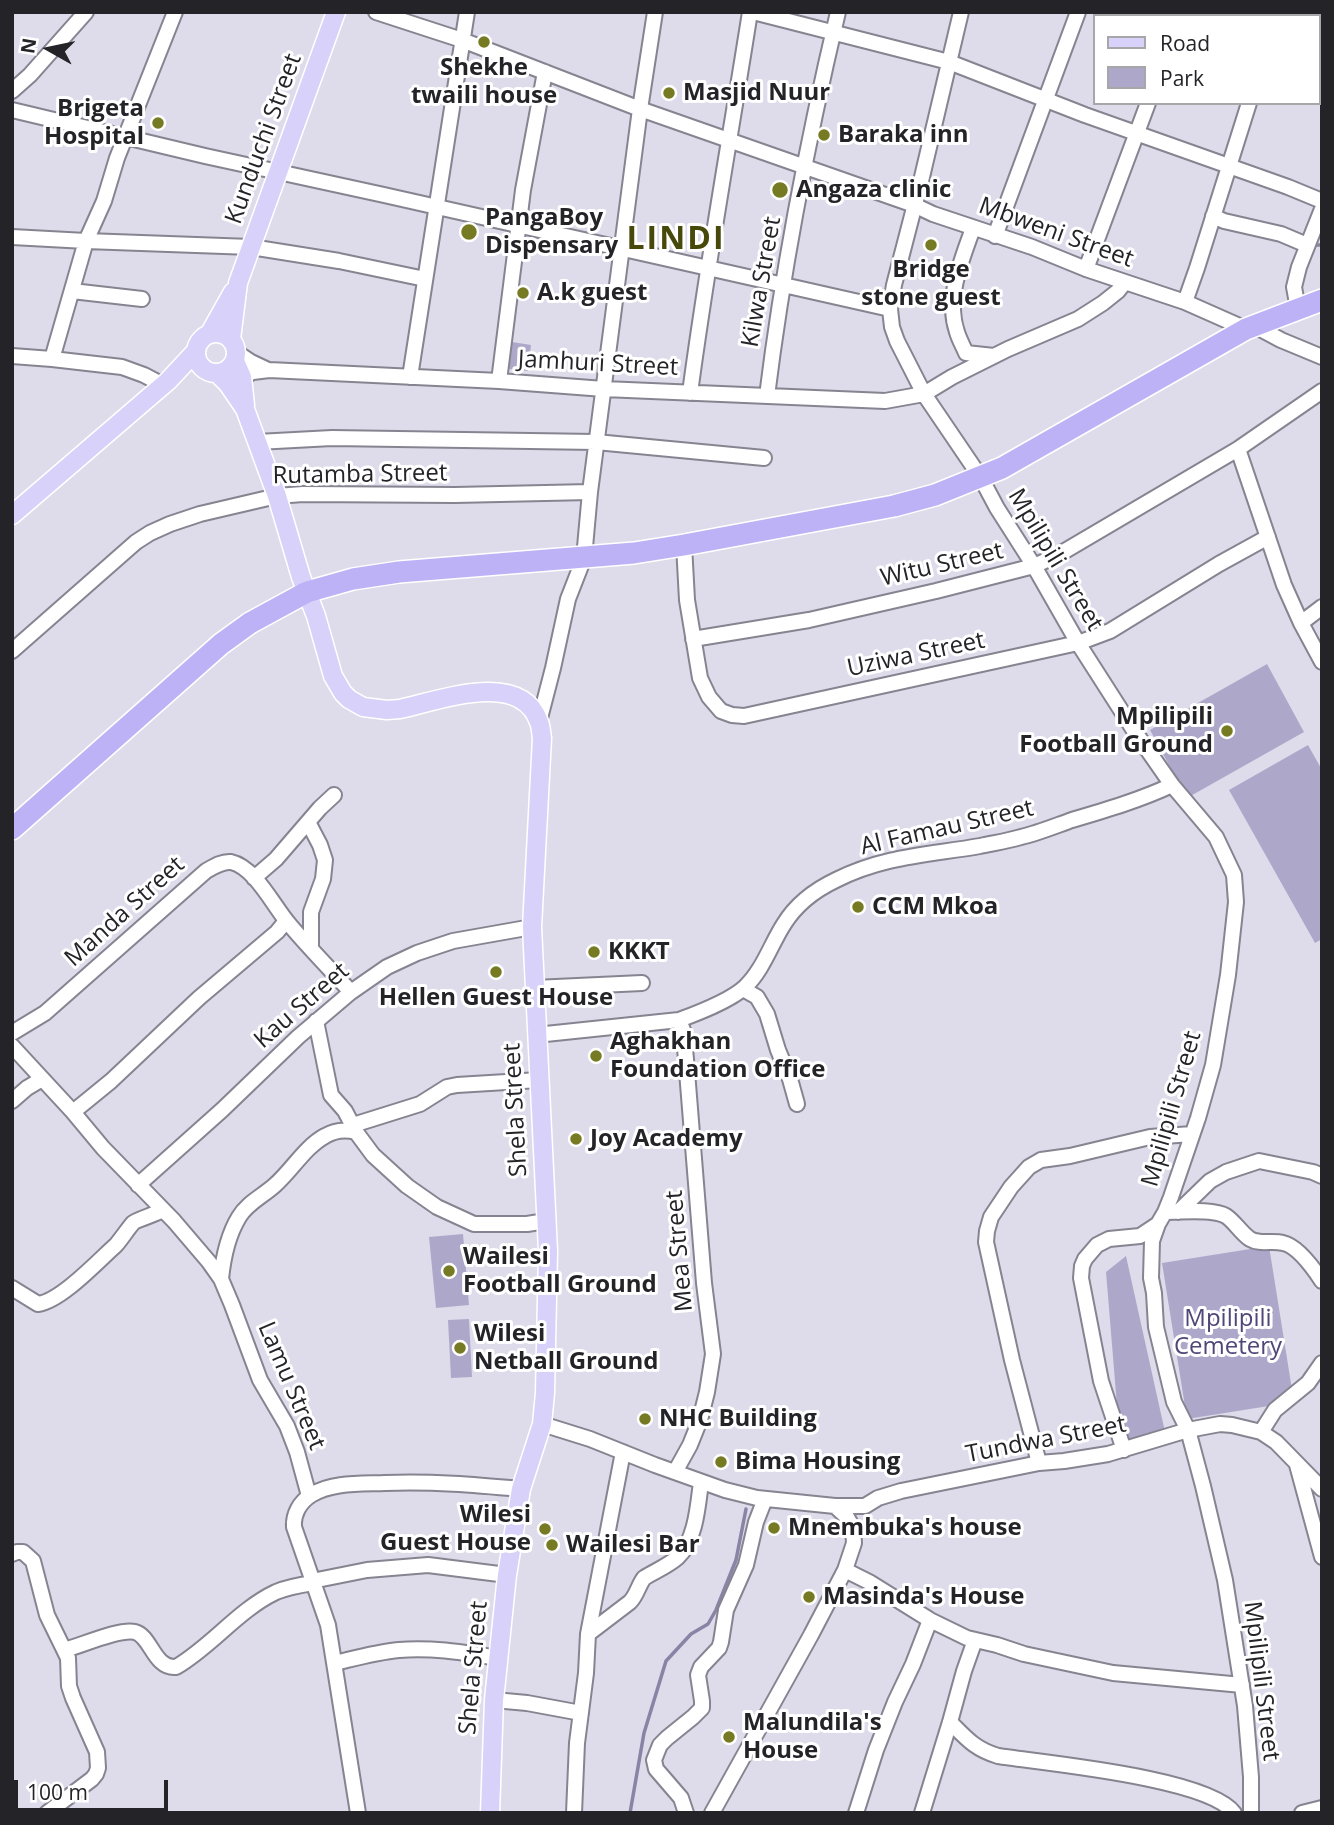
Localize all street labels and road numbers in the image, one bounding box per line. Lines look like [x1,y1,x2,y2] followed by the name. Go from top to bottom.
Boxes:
[220,50,308,228] street label: Kunduchi Street
[975,192,1137,274] street label: Mbweni Street
[736,214,788,350] street label: Kilwa Street
[517,345,679,383] street label: Jamhuri Street
[272,459,448,491] street label: Rutamba Street
[1001,484,1109,636] street label: Mpilipili Street
[878,537,1006,593] street label: Witu Street
[845,626,987,684] street label: Uziwa Street
[858,794,1036,862] street label: Al Famau Street
[59,851,191,973] street label: Manda Street
[249,957,355,1055] street label: Kau Street
[1136,1028,1208,1190] street label: Mpilipili Street
[498,1042,534,1178] street label: Shela Street
[660,1189,700,1313] street label: Mea Street
[251,1318,331,1454] street label: Lamu Street
[963,1410,1129,1470] street label: Tundwa Street
[454,1600,494,1736] street label: Shela Street
[1237,1600,1285,1762] street label: Mpilipili Street

